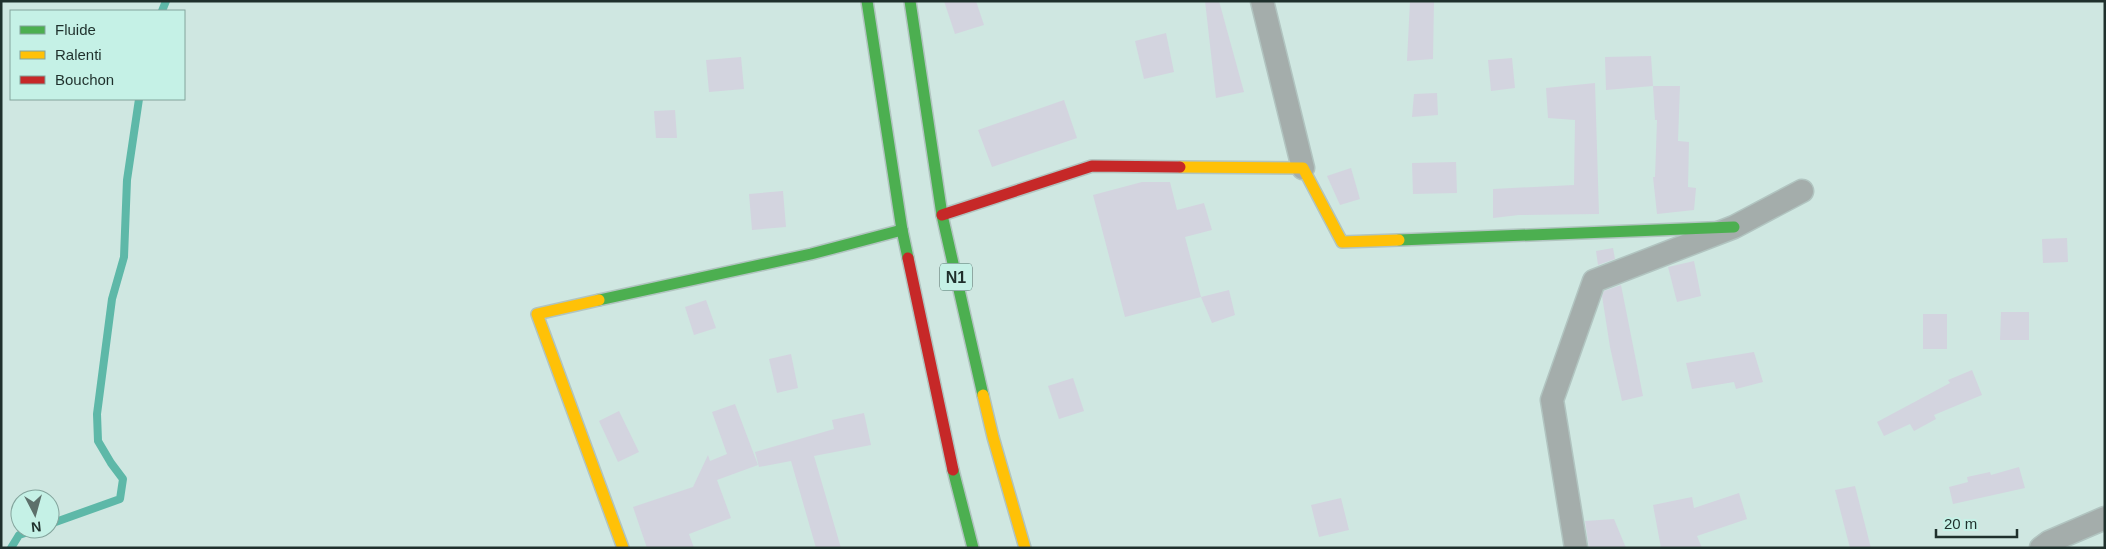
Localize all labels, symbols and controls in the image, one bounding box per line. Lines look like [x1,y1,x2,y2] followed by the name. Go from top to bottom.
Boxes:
[10,10,185,100] legend
[55,21,96,38] text: Fluide
[55,46,102,63] text: Ralenti
[55,71,114,88] text: Bouchon
[940,264,972,290] road number: N1
[10,489,60,539] north arrow
[1936,506,2017,538] scale bar
[1944,515,1977,532] text: 20 m
[30,518,42,535] text: N

